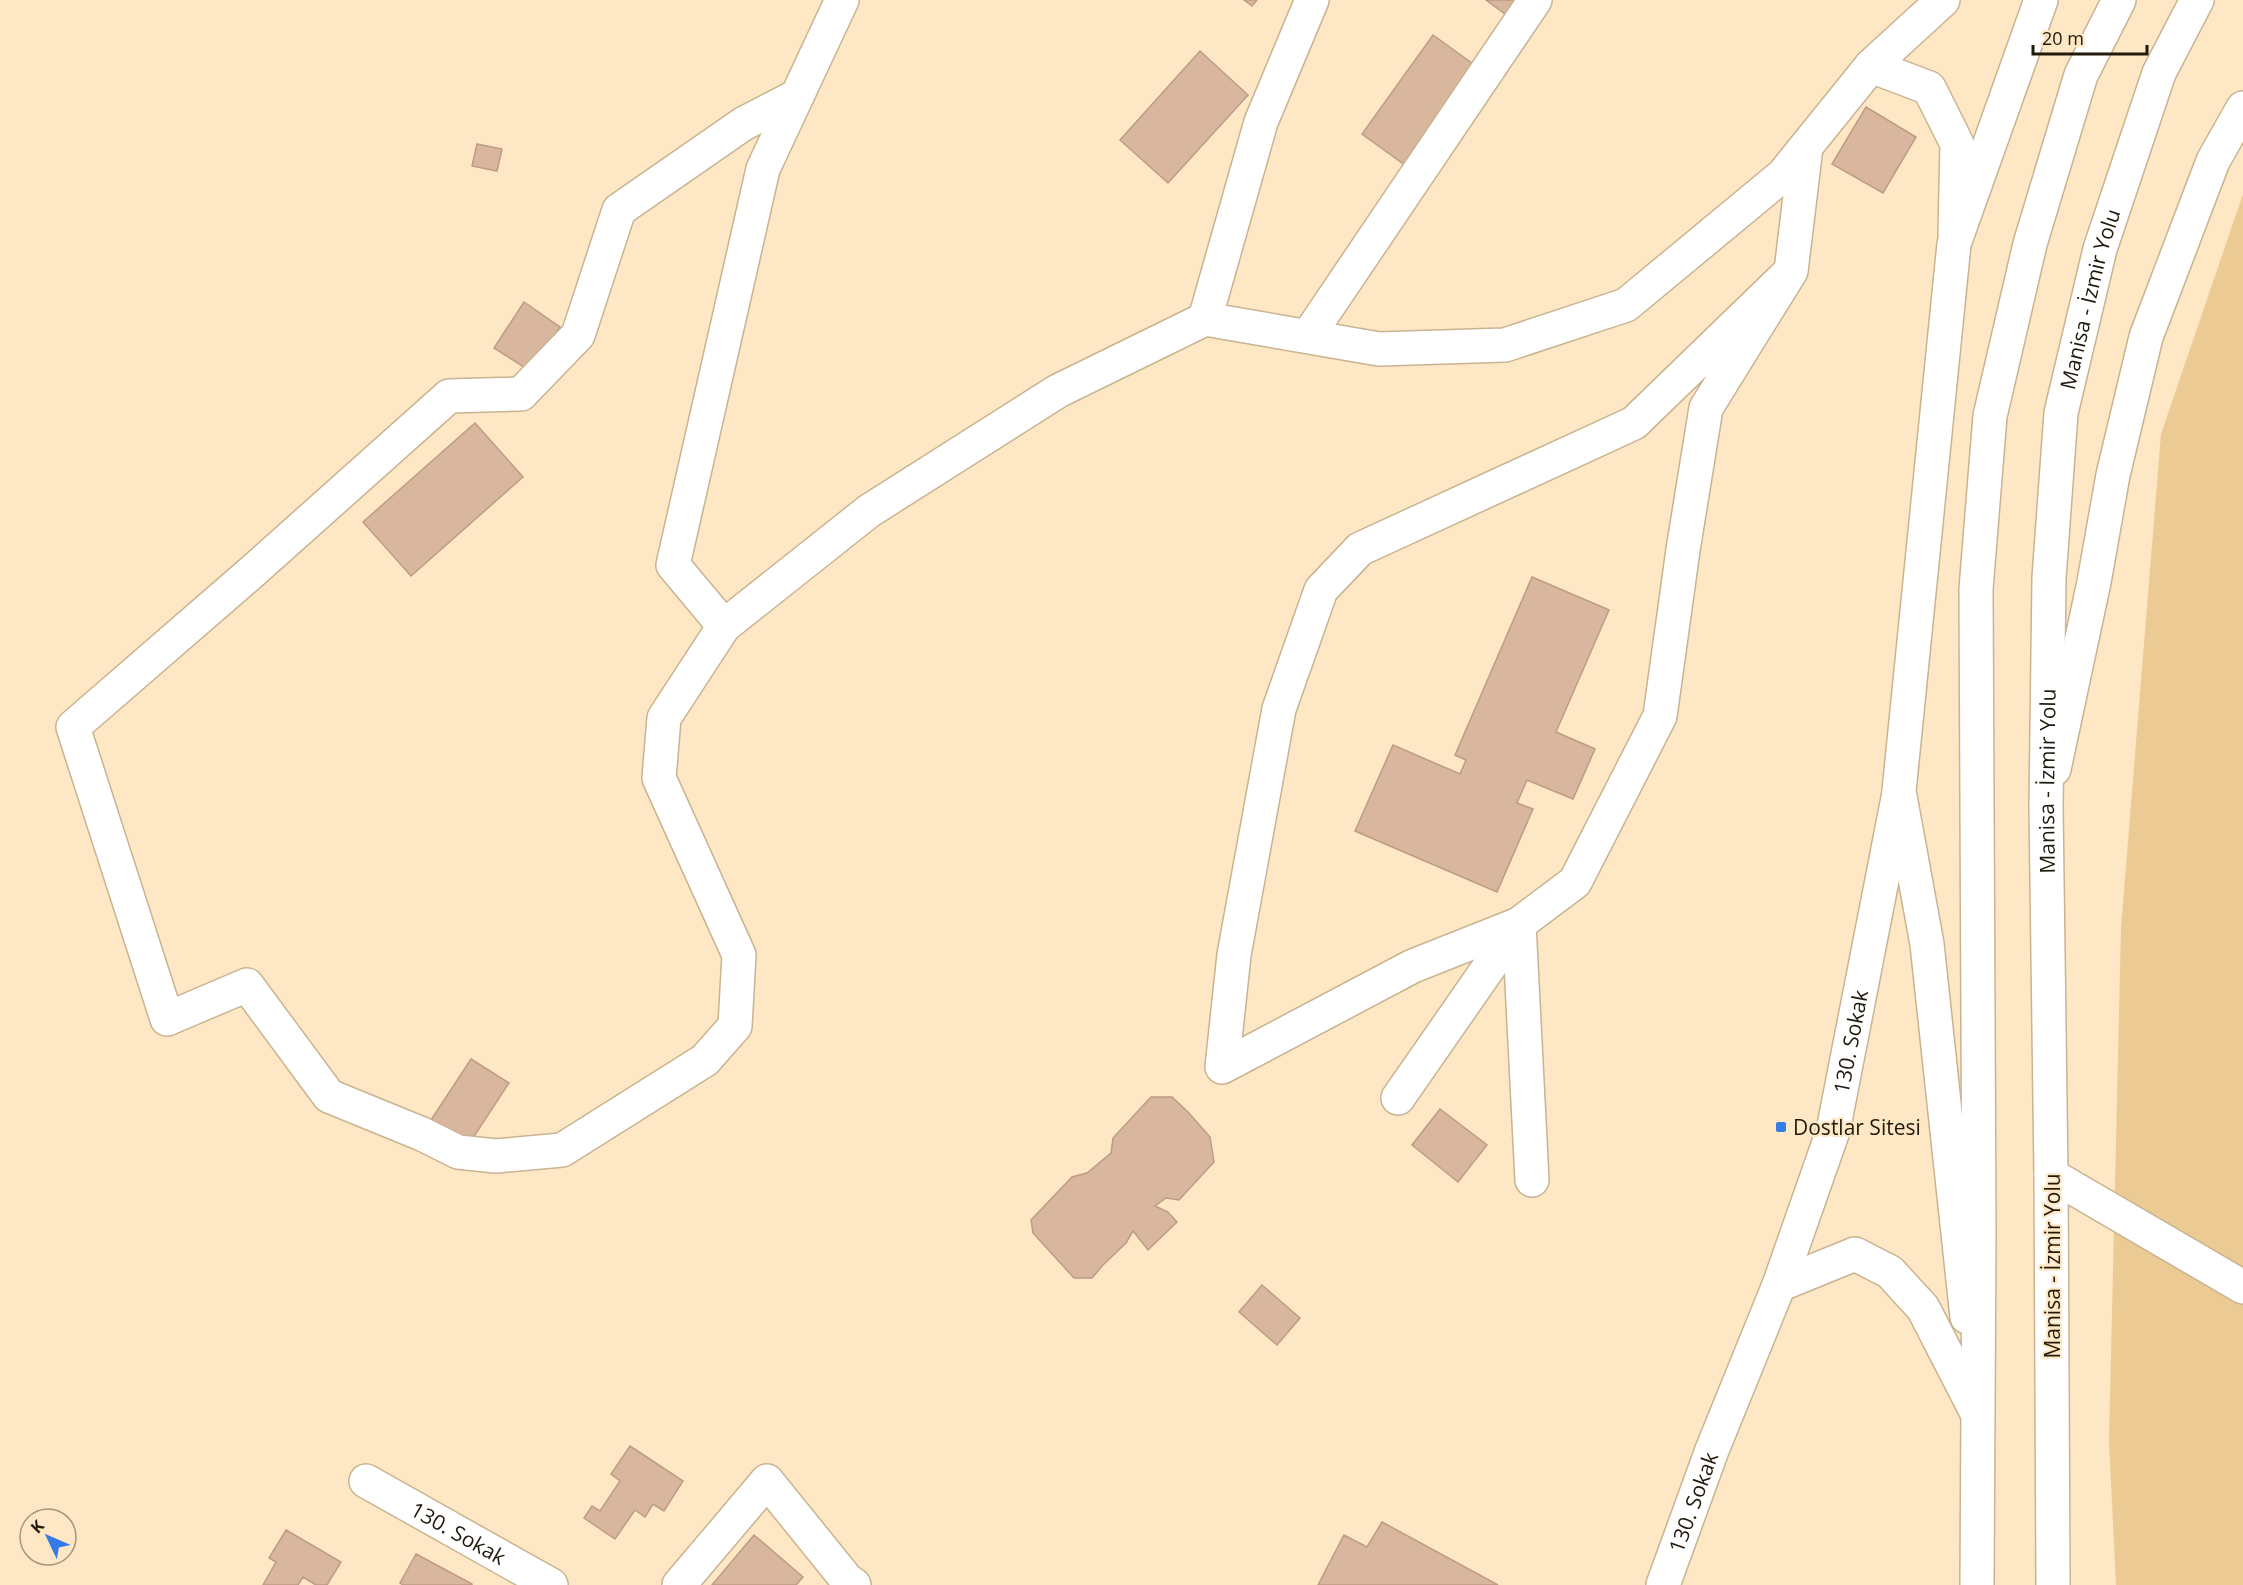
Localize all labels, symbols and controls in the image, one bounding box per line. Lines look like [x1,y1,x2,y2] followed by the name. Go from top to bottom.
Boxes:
[2033,18,2147,56] scale bar
[2042,26,2084,50] text: 20 m
[2053,205,2126,392] street label: Manisa - İzmir Yolu
[2032,688,2062,874] street label: Manisa - İzmir Yolu
[1827,987,1874,1096] street label: 130. Sokak
[1793,1113,1921,1141] place label: Dostlar Sitesi
[1774,1120,1788,1134] marker: Dostlar Sitesi
[2038,1173,2066,1359] street label: Manisa - İzmir Yolu
[1662,1448,1724,1556] street label: 130. Sokak
[406,1495,511,1571] street label: 130. Sokak
[18,1507,78,1567] north arrow
[26,1515,49,1538] text: K

